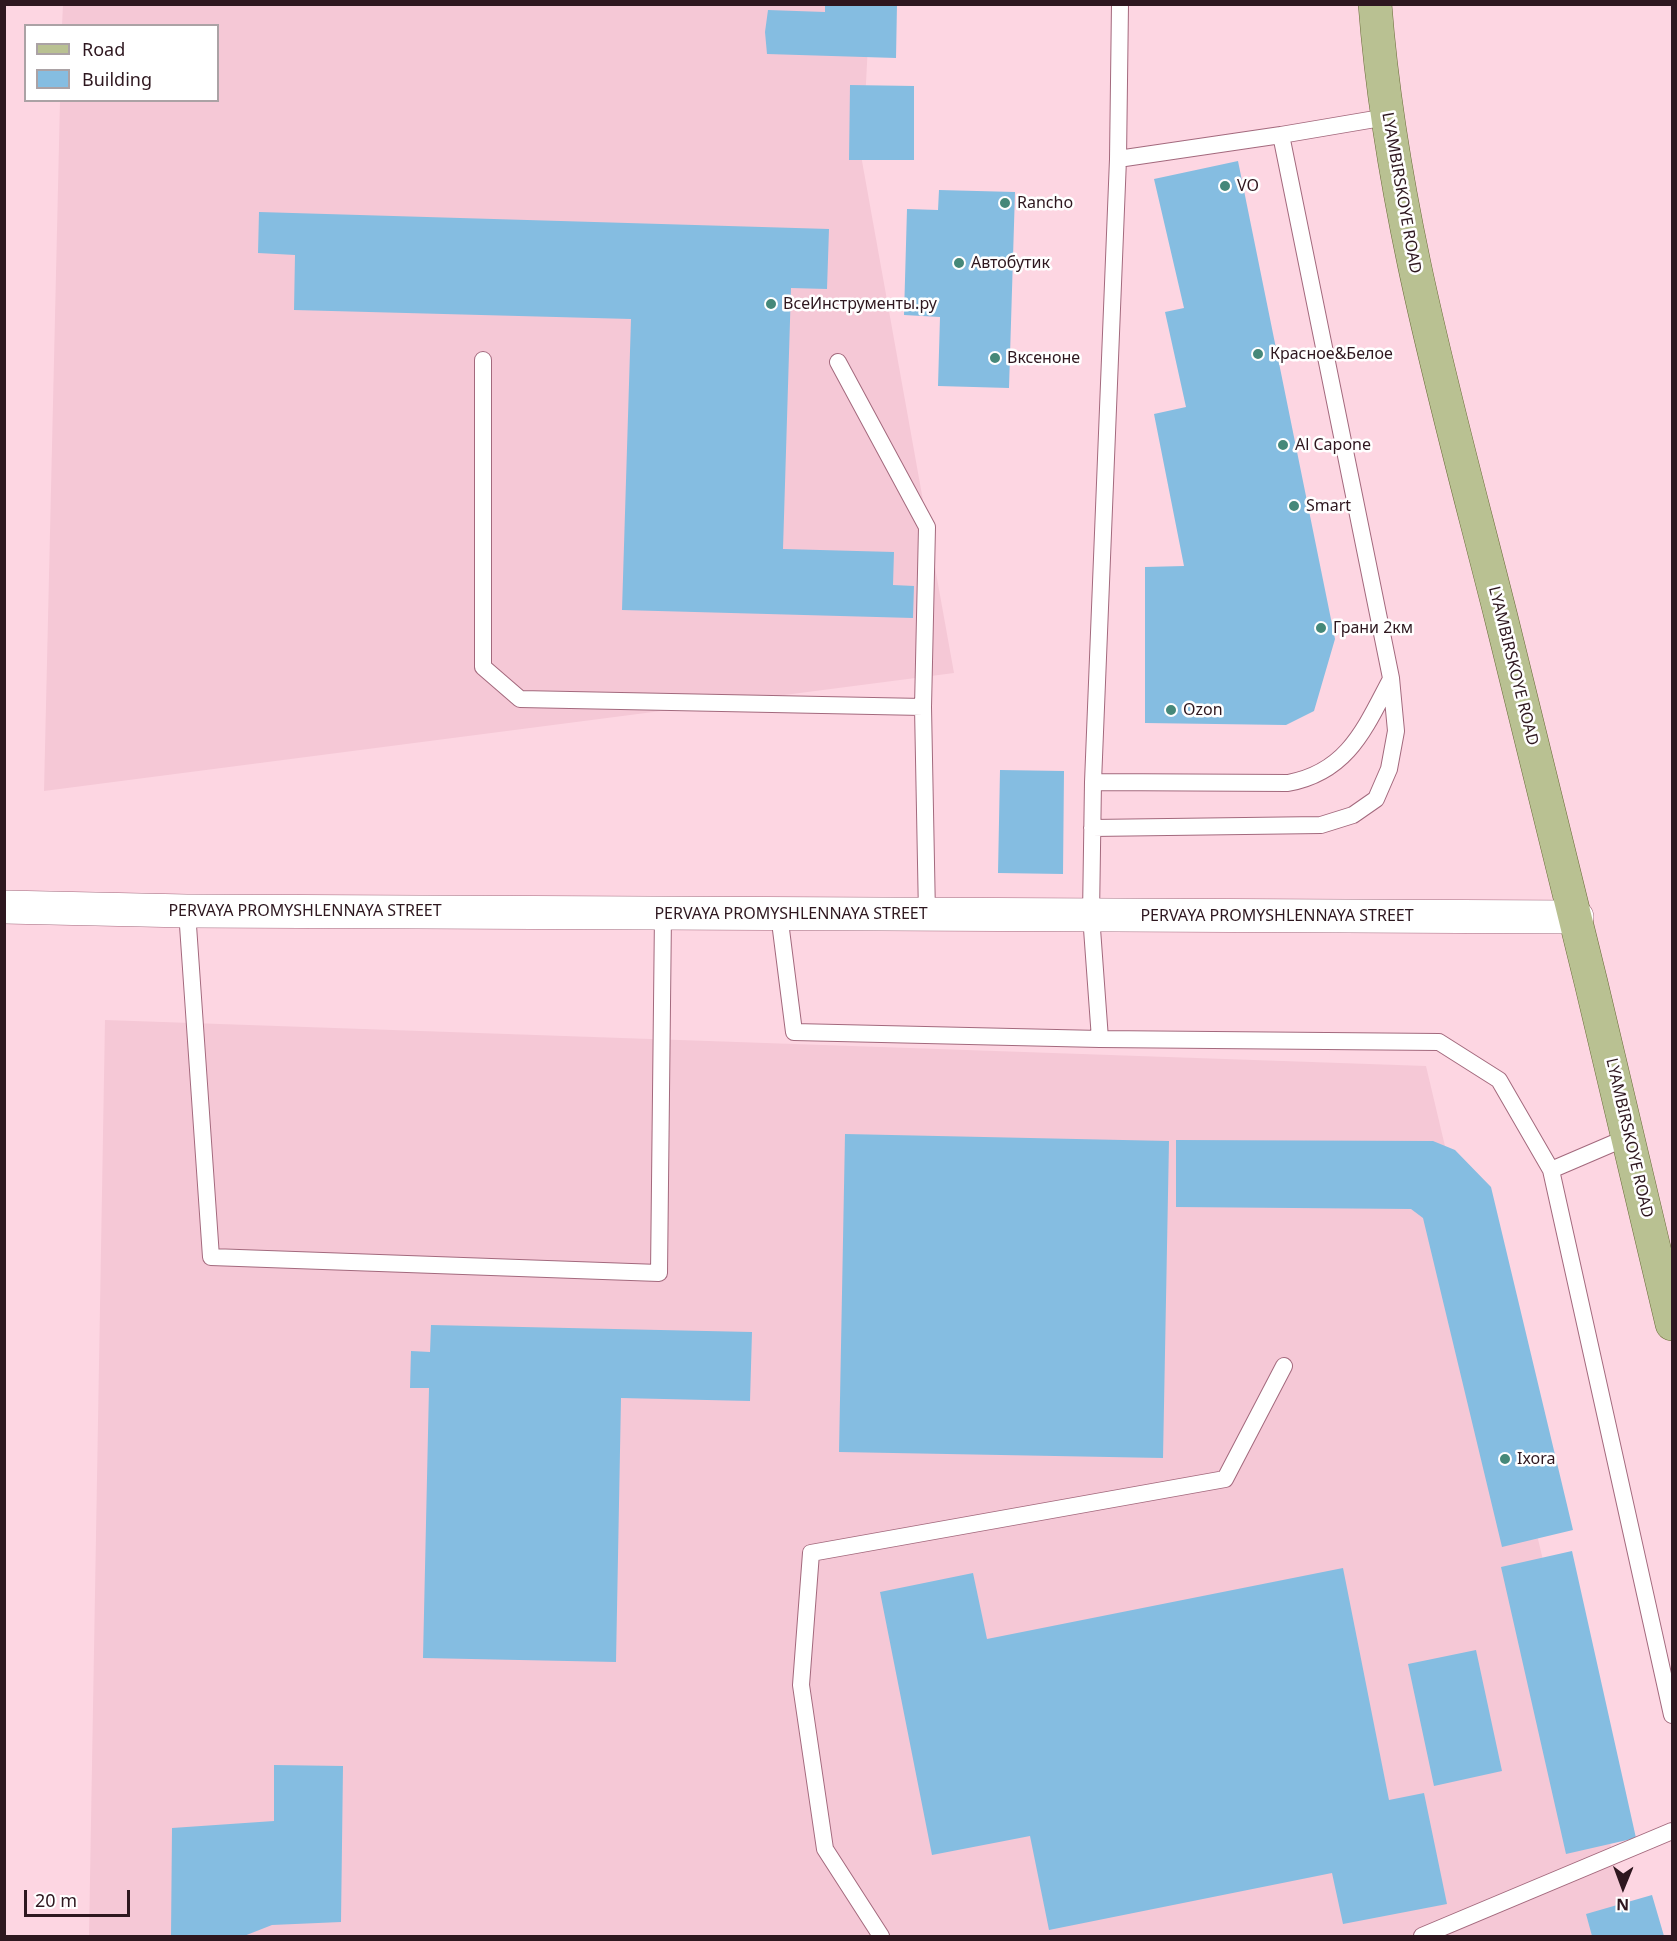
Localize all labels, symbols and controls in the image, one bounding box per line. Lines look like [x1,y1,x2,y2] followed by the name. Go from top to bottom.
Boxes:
[24,24,219,102] legend
[82,37,125,61] text: Road
[82,67,152,91] text: Building
[1377,111,1425,275] street label: LYAMBIRSKOYE ROAD
[1237,176,1259,196] place label: VO
[1218,179,1232,193] marker: VO
[1017,193,1073,213] place label: Rancho
[998,196,1012,210] marker: Rancho
[971,253,1050,273] place label: Автобутик
[952,256,966,270] marker: Автобутик
[783,294,937,314] place label: ВсеИнструменты.ру
[764,297,778,311] marker: ВсеИнструменты.ру
[1270,344,1393,364] place label: Красное&Белое
[1251,347,1265,361] marker: Красное&Белое
[1007,348,1080,368] place label: Вксеноне
[988,351,1002,365] marker: Вксеноне
[1295,435,1371,455] place label: Al Capone
[1276,438,1290,452] marker: Al Capone
[1306,496,1351,516] place label: Smart
[1287,499,1301,513] marker: Smart
[1484,584,1542,748] street label: LYAMBIRSKOYE ROAD
[1333,618,1413,638] place label: Грани 2км
[1314,621,1328,635] marker: Грани 2км
[1183,700,1223,720] place label: Ozon
[1164,703,1178,717] marker: Ozon
[168,901,442,921] street label: PERVAYA PROMYSHLENNAYA STREET
[654,904,928,924] street label: PERVAYA PROMYSHLENNAYA STREET
[1140,906,1414,926] street label: PERVAYA PROMYSHLENNAYA STREET
[1601,1056,1657,1220] street label: LYAMBIRSKOYE ROAD
[1517,1449,1556,1469] place label: Ixora
[1498,1452,1512,1466] marker: Ixora
[1593,1857,1653,1917] north arrow
[27,1878,134,1916] scale bar
[35,1888,77,1912] text: 20 m
[1616,1894,1629,1916] text: N

